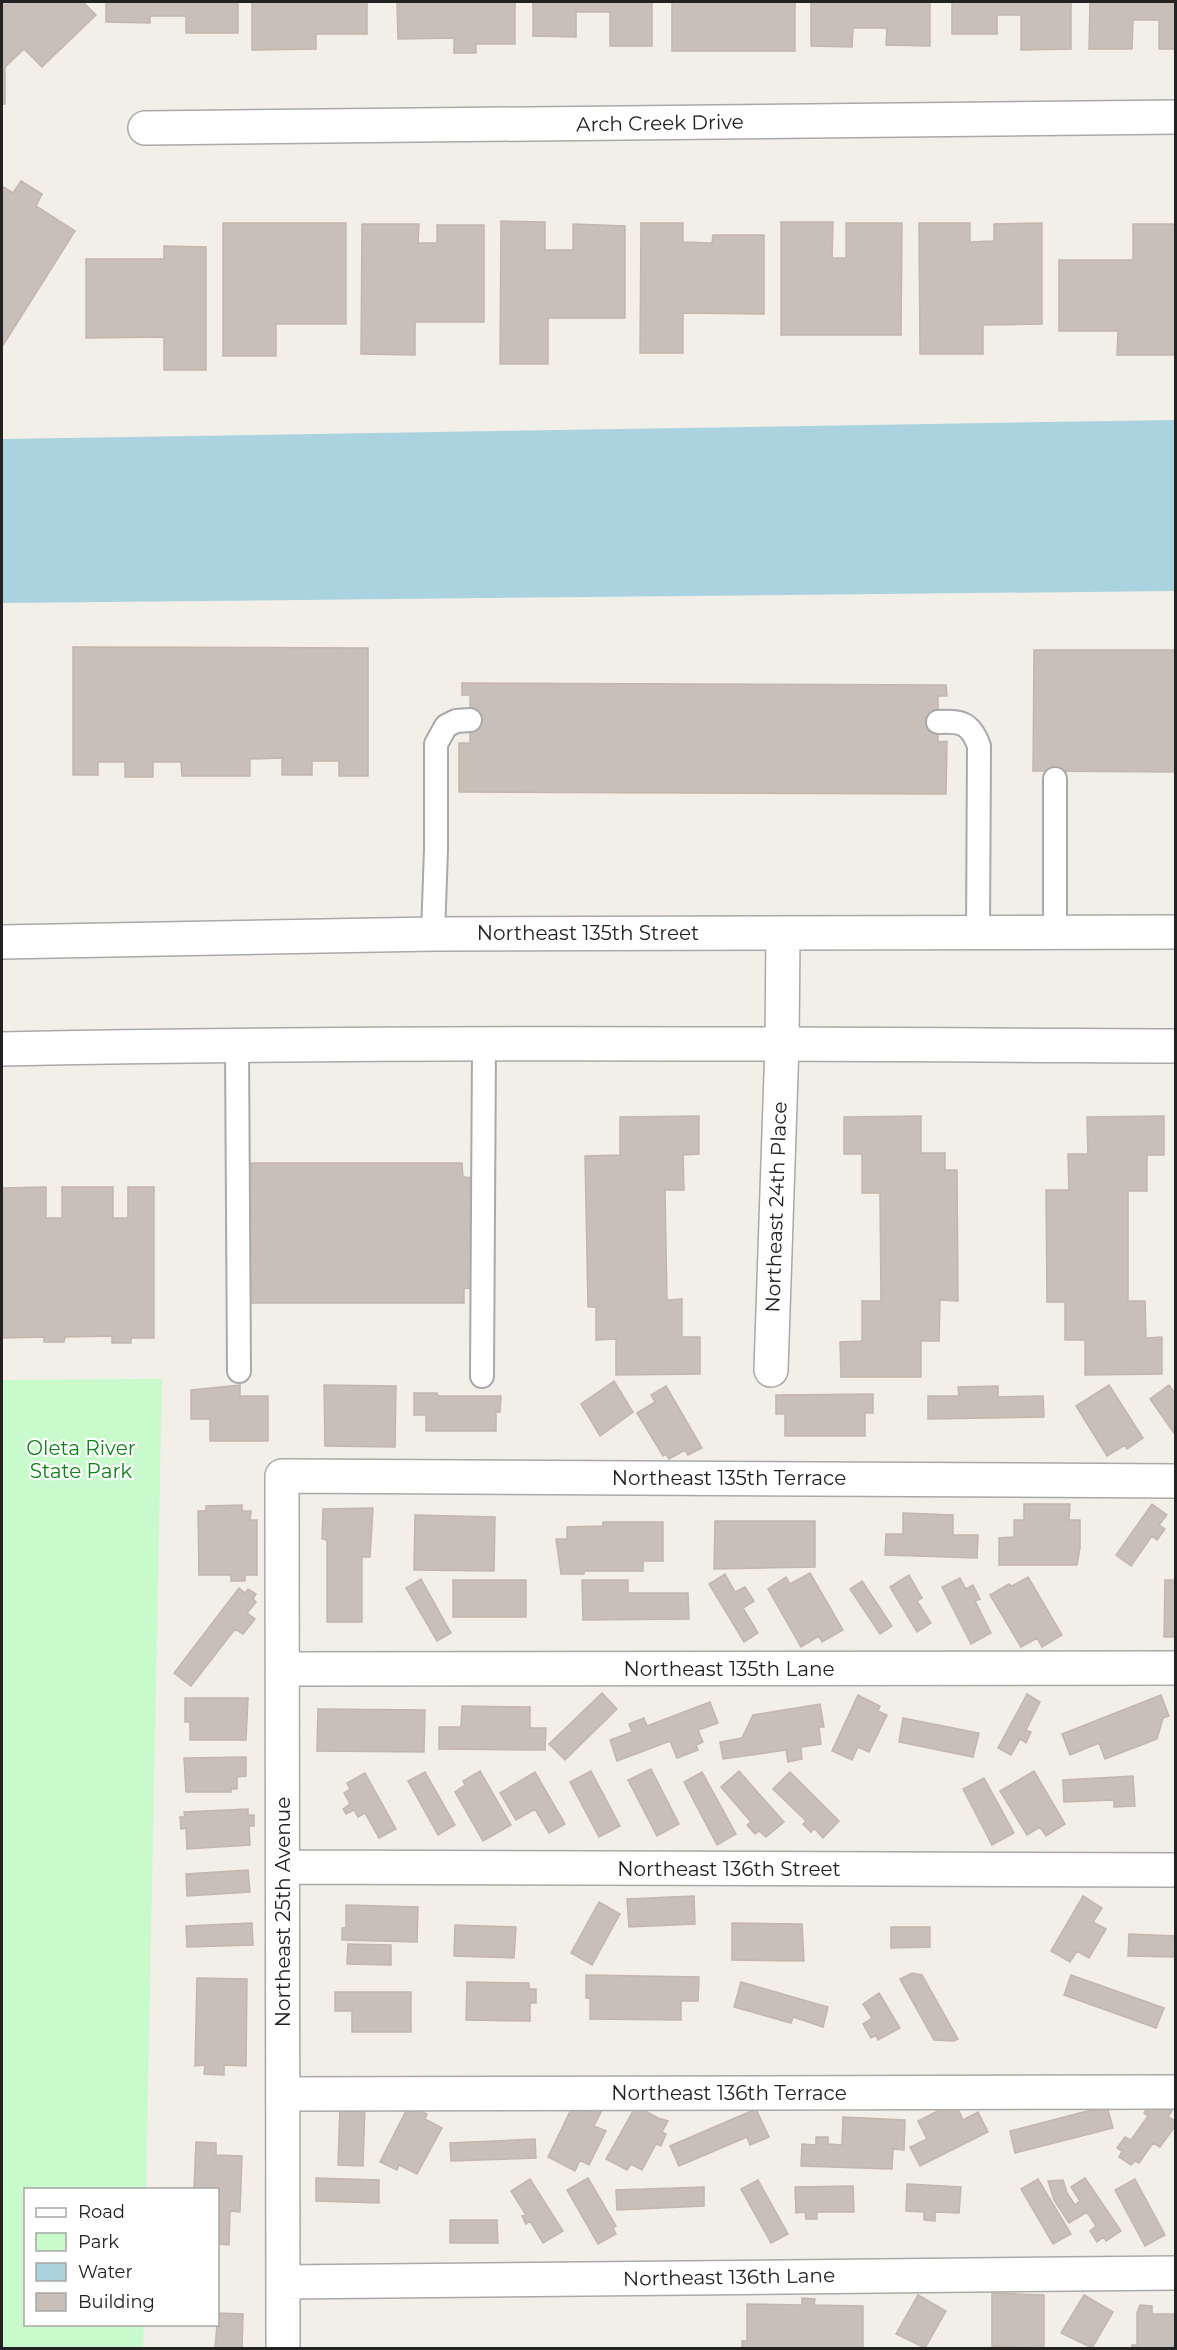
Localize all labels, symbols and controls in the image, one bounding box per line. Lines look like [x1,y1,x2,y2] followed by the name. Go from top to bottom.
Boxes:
[576,110,744,136] street label: Arch Creek Drive
[477,921,699,945] street label: Northeast 135th Street
[760,1101,792,1313] street label: Northeast 24th Place
[26,1436,136,1483] park label: Oleta River State Park
[612,1466,846,1490] street label: Northeast 135th Terrace
[623,1657,835,1681] street label: Northeast 135th Lane
[271,1797,295,2027] street label: Northeast 25th Avenue
[617,1857,841,1881] street label: Northeast 136th Street
[611,2081,847,2105] street label: Northeast 136th Terrace
[24,2188,219,2326] legend
[78,2201,125,2223] text: Road
[78,2231,119,2253] text: Park
[78,2261,133,2283] text: Water
[623,2263,835,2291] street label: Northeast 136th Lane
[78,2291,155,2313] text: Building

